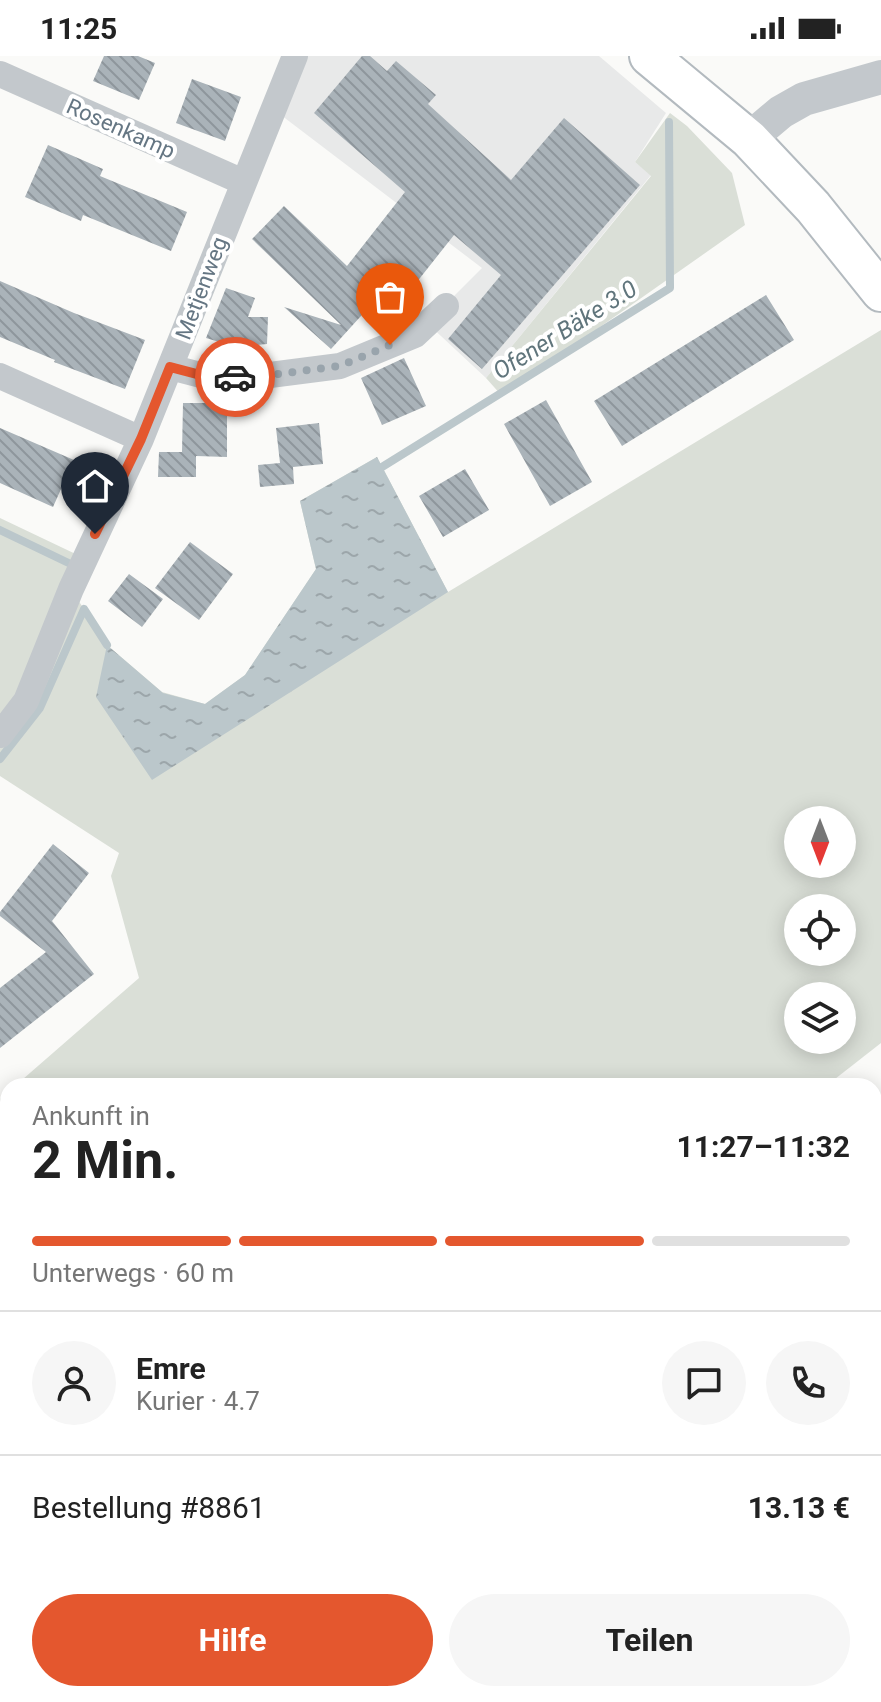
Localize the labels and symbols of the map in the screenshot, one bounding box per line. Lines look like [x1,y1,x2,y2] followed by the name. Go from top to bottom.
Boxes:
[63,93,179,163] street label: Rosenkamp
[170,233,232,343] street label: Metjenweg
[356,263,424,345] pin
[488,275,642,385] water label: Ofener Bäke 3.0
[195,337,275,417] courier
[61,452,129,534] pin
[784,806,856,878] north arrow

